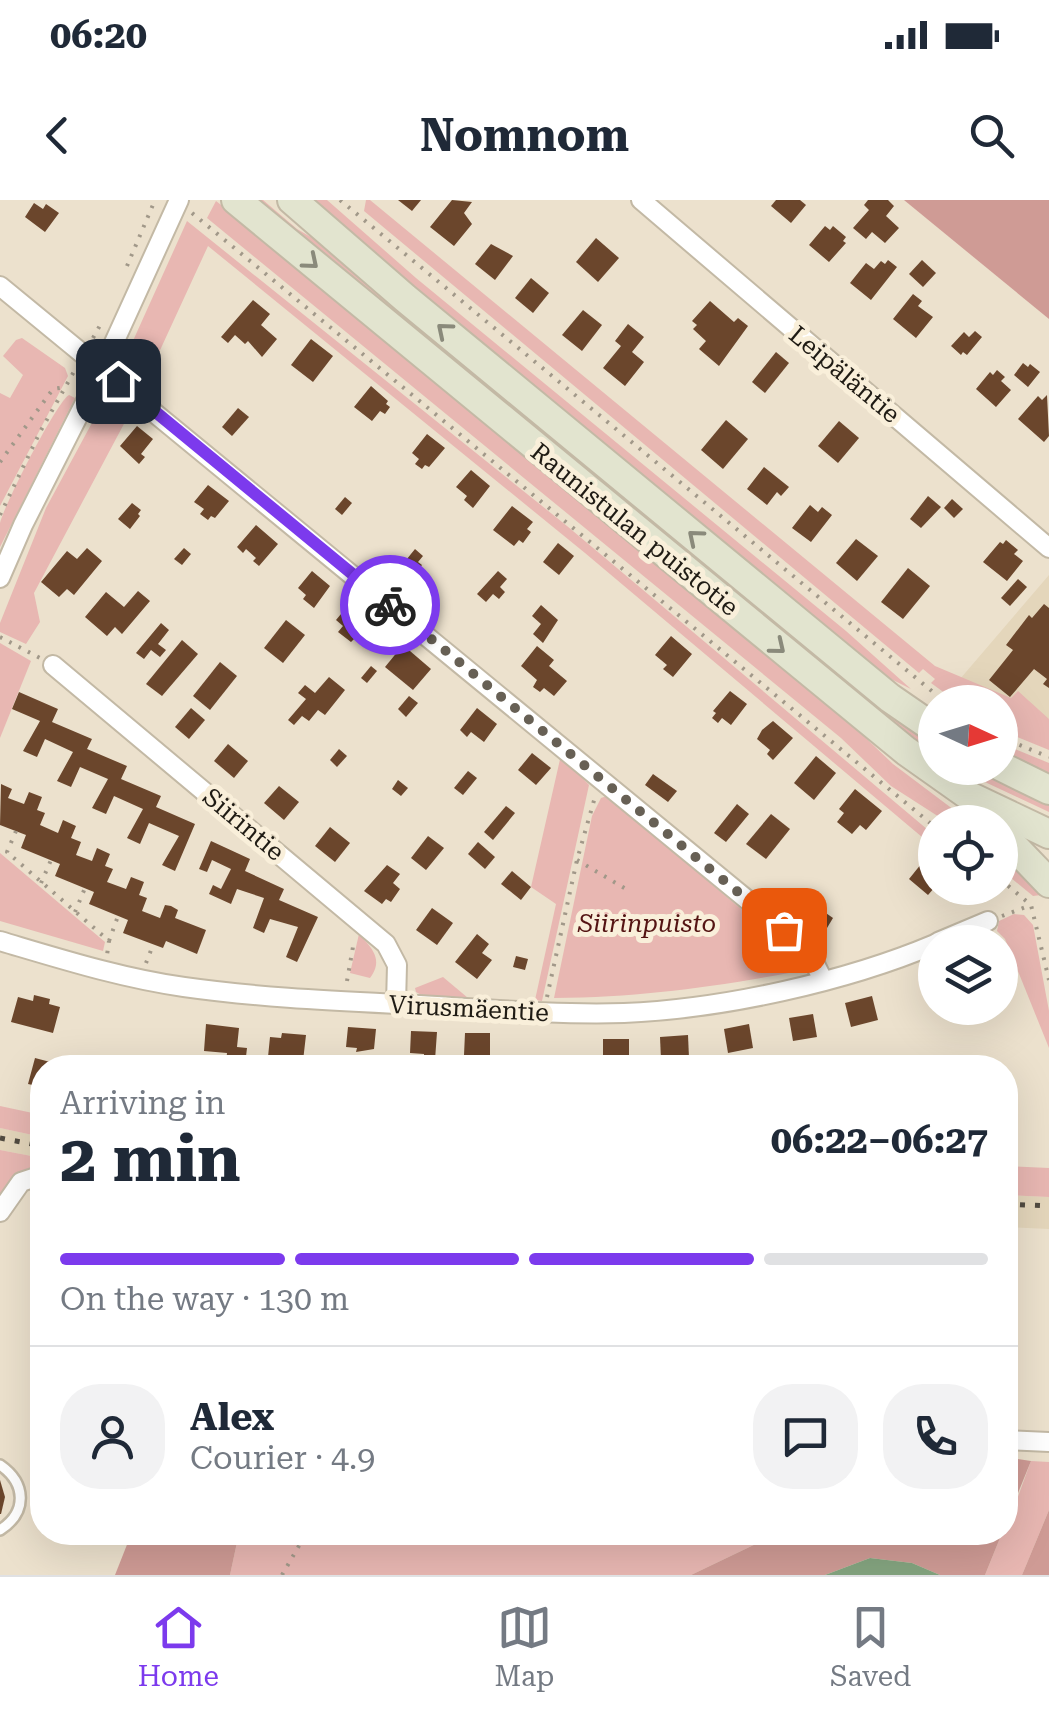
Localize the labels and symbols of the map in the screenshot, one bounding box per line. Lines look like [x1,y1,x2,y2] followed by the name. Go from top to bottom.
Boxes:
[300,250,318,268] one-way arrow
[784,320,906,429] street label: Leipäläntie
[438,324,456,342] one-way arrow
[76,339,161,424] pin
[525,437,744,622] street label: Raunistulan puistotie
[689,531,707,549] one-way arrow
[340,555,440,655] courier
[767,635,785,653] one-way arrow
[918,685,1018,785] north arrow
[197,782,290,867] street label: Siirintie
[742,888,827,973] pin
[577,909,716,938] park label: Siirinpuisto
[388,990,550,1027] street label: Virusmäentie

